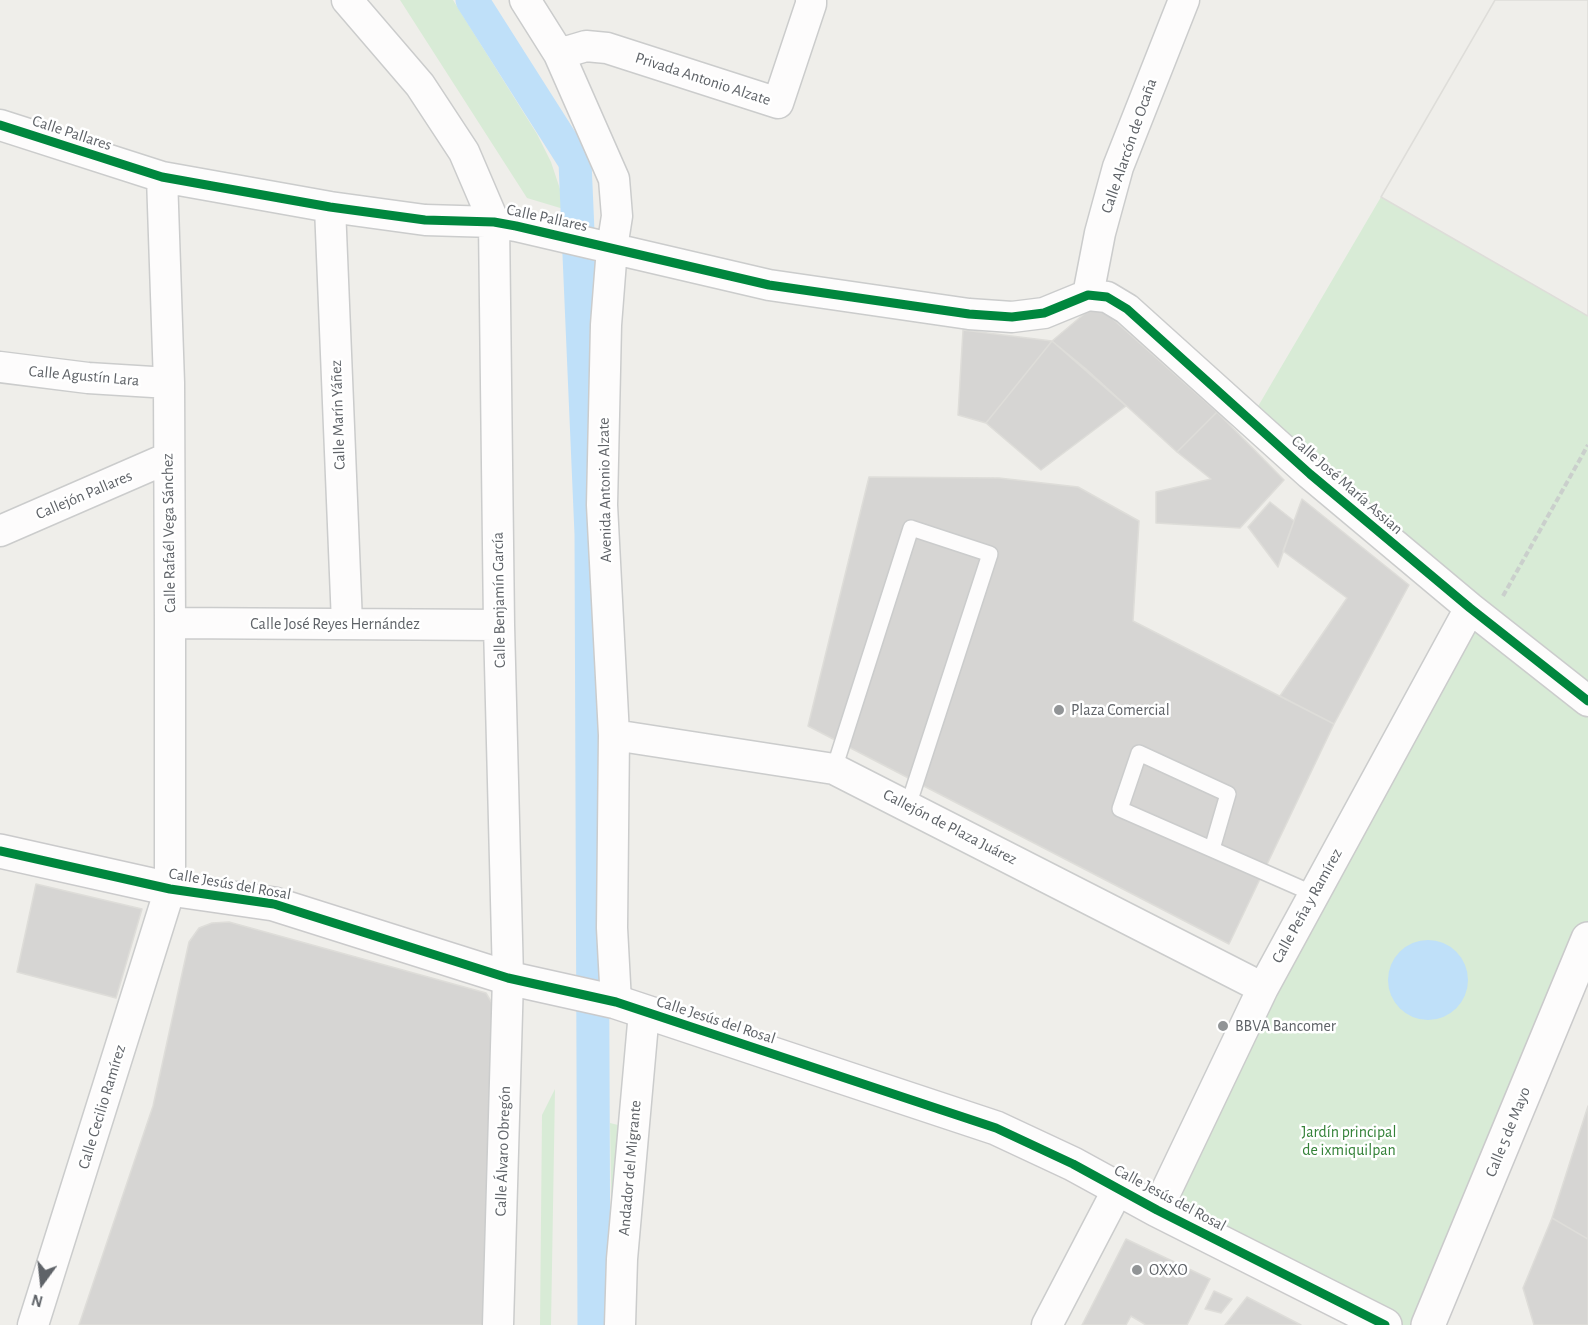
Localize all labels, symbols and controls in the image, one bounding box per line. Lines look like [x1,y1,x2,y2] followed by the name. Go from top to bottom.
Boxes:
[633,48,773,110] street label: Privada Antonio Alzate
[1097,76,1161,216] street label: Calle Alarcón de Ocaña
[30,111,114,155] street label: Calle Pallares
[505,200,589,236] street label: Calle Pallares
[326,360,350,470] street label: Calle Marín Yáñez
[28,362,140,390] street label: Calle Agustín Lara
[594,417,616,563] street label: Avenida Antonio Alzate
[1287,431,1407,539] street label: Calle José María Assian
[158,453,180,613] street label: Calle Rafaél Vega Sánchez
[33,466,135,524] street label: Callejón Pallares
[488,532,510,668] street label: Calle Benjamín García
[250,614,420,634] street label: Calle José Reyes Hernández
[1071,700,1170,720] place label: Plaza Comercial
[1052,703,1066,717] marker: Plaza Comercial
[880,785,1020,869] street label: Callejón de Plaza Juárez
[1268,845,1346,967] street label: Calle Peña y Ramírez
[167,864,293,904] street label: Calle Jesús del Rosal
[654,992,778,1048] street label: Calle Jesús del Rosal
[1235,1016,1336,1036] place label: BBVA Bancomer
[1216,1019,1230,1033] marker: BBVA Bancomer
[74,1043,130,1171] street label: Calle Cecilio Ramírez
[1481,1084,1535,1180] street label: Calle 5 de Mayo
[491,1085,515,1217] street label: Calle Álvaro Obregón
[615,1099,645,1237] street label: Andador del Migrante
[1302,1122,1396,1160] park label: Jardín principal de ixmiquilpan
[1111,1160,1229,1236] street label: Calle Jesús del Rosal
[12,1253,72,1313] north arrow
[1149,1260,1188,1280] place label: OXXO
[1130,1263,1144,1277] marker: OXXO
[30,1291,45,1310] text: N

